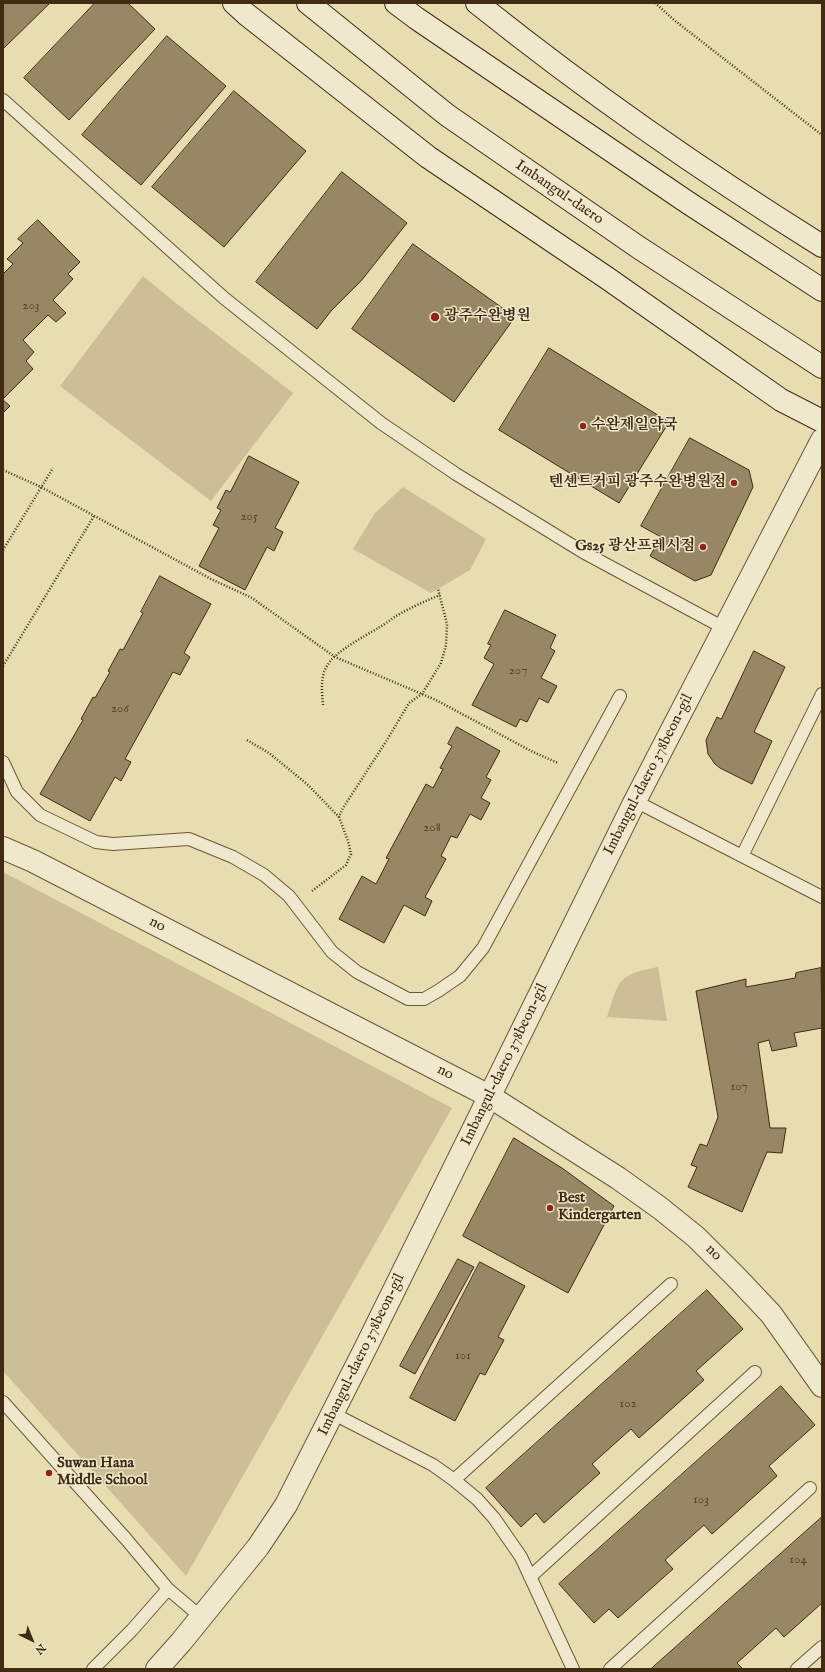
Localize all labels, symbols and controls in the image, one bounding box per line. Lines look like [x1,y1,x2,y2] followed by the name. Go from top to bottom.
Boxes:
[512,157,606,229] street label: Imbangul-daero
[22,298,40,314] house number: 203
[444,308,531,326] place label: 광주수완병원
[429,311,441,323] marker: 광주수완병원
[591,417,678,435] place label: 수완제일약국
[578,421,588,431] marker: 수완제일약국
[549,474,726,492] place label: 텐센트커피 광주수완병원점
[729,478,739,488] marker: 텐센트커피 광주수완병원점
[240,509,258,525] house number: 205
[575,538,695,556] place label: Gs25 광산프레시점
[698,542,708,552] marker: Gs25 광산프레시점
[509,663,527,679] house number: 207
[600,691,698,859] street label: Imbangul-daero 378beon-gil
[111,701,129,717] house number: 206
[423,820,441,836] house number: 208
[146,913,168,937] street label: no
[458,981,552,1149] street label: Imbangul-daero 378beon-gil
[434,1061,456,1085] street label: no
[730,1079,748,1095] house number: 107
[558,1190,641,1225] place label: Best Kindergarten
[545,1203,555,1213] marker: Best Kindergarten
[701,1241,725,1265] street label: no
[315,1271,409,1439] street label: Imbangul-daero 378beon-gil
[455,1348,471,1364] house number: 101
[619,1396,637,1412] house number: 102
[57,1455,148,1490] place label: Suwan Hana Middle School
[44,1468,54,1478] marker: Suwan Hana Middle School
[693,1492,709,1508] house number: 103
[789,1552,807,1568] house number: 104
[12,1620,52,1660] north arrow
[32,1640,48,1657] text: N

